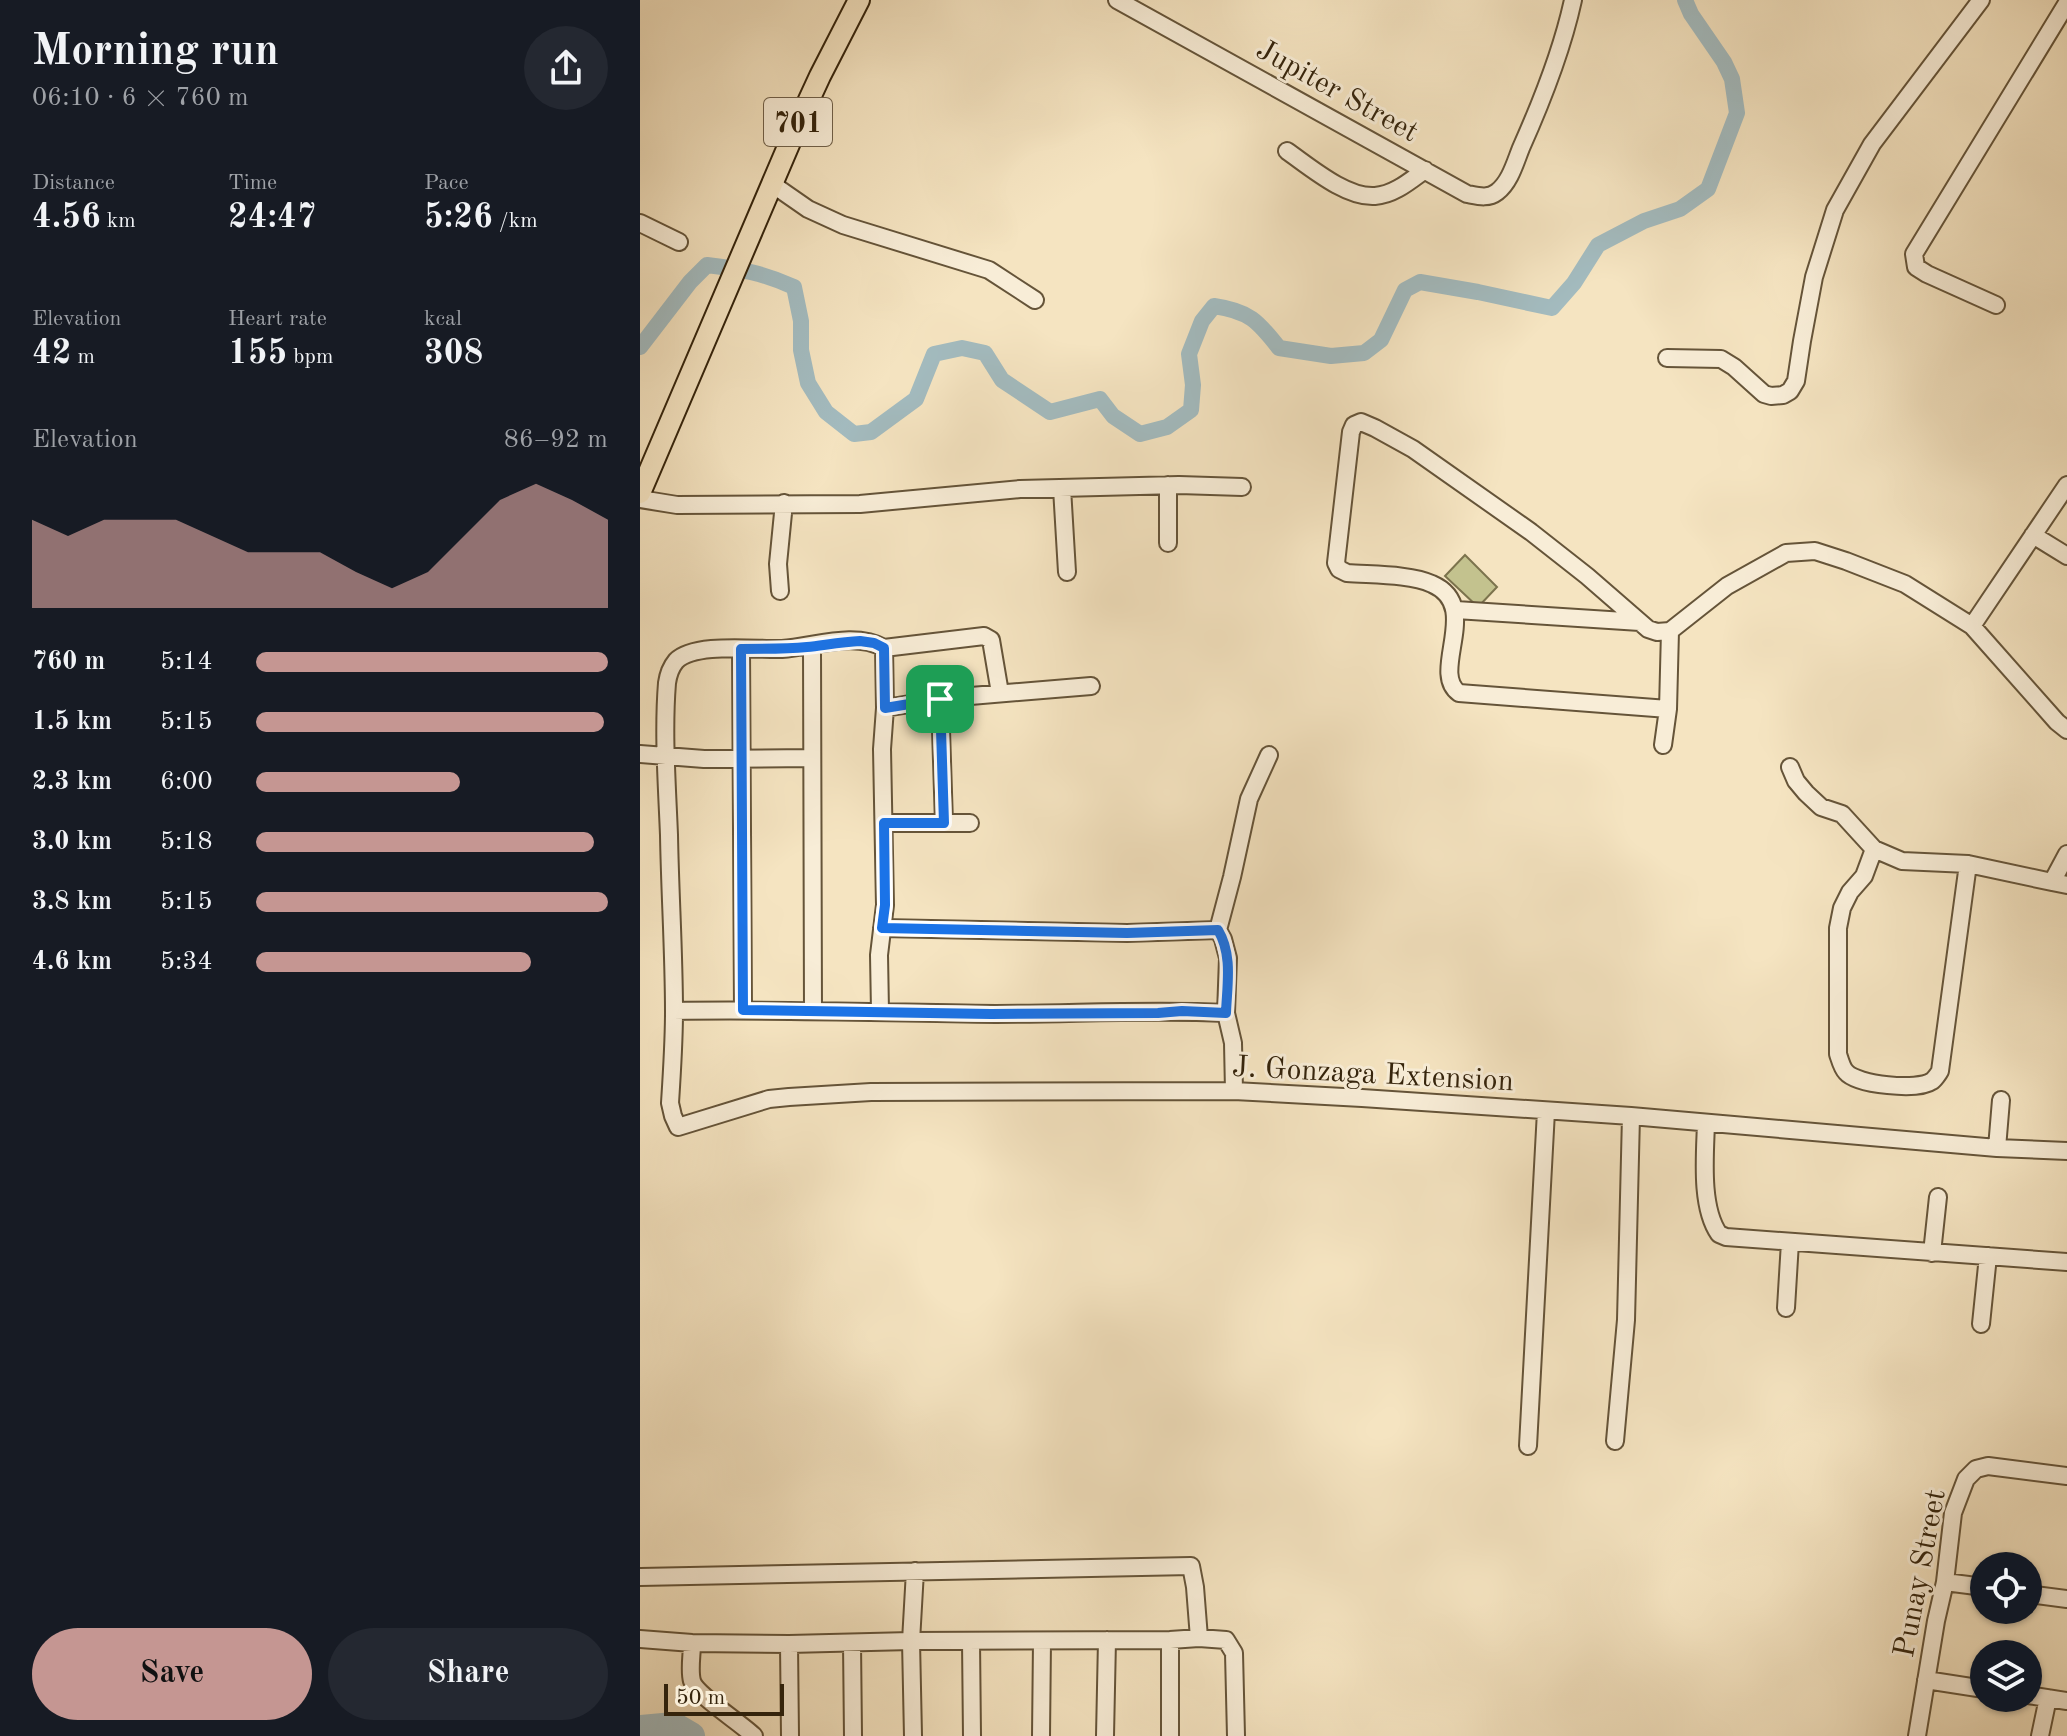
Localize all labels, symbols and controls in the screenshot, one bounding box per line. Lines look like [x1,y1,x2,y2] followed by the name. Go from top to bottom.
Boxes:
[524,26,608,110] button: share
[32,30,279,74] text: Morning run
[1251,35,1423,149] street label: Jupiter Street
[32,85,249,111] text: 06:10 · 6 × 760 m
[764,98,832,146] road number: 701
[32,172,115,194] text: Distance
[228,172,277,194] text: Time
[424,172,469,194] text: Pace
[32,201,101,235] text: 4.56
[228,201,316,235] text: 24:47
[424,201,493,235] text: 5:26
[101,210,136,232] text: km
[493,210,538,232] text: /km
[32,308,122,330] text: Elevation
[228,308,327,330] text: Heart rate
[424,308,462,330] text: kcal
[32,337,71,371] text: 42
[228,337,287,371] text: 155
[424,337,483,371] text: 308
[71,346,95,368] text: m
[287,346,333,368] text: bpm
[32,427,138,453] text: Elevation
[504,427,608,453] text: 86–92 m
[32,649,105,675] text: 760 m
[160,649,213,675] text: 5:14
[906,665,974,733] pin
[918,677,962,721] icon: arrive
[32,709,112,735] text: 1.5 km
[160,709,213,735] text: 5:15
[32,769,112,795] text: 2.3 km
[160,769,213,795] text: 6:00
[32,829,112,855] text: 3.0 km
[160,829,213,855] text: 5:18
[32,889,112,915] text: 3.8 km
[160,889,213,915] text: 5:15
[32,949,112,975] text: 4.6 km
[160,949,213,975] text: 5:34
[1231,1053,1515,1097] street label: J. Gonzaga Extension
[1890,1487,1952,1660] street label: Punay Street
[1970,1552,2042,1712] map controls
[1970,1552,2042,1624] button: locate
[32,1628,312,1720] button: Save
[328,1628,608,1720] button: Share
[1970,1640,2042,1712] button: layers
[664,1680,784,1716] scale bar
[676,1687,725,1709] text: 50 m

